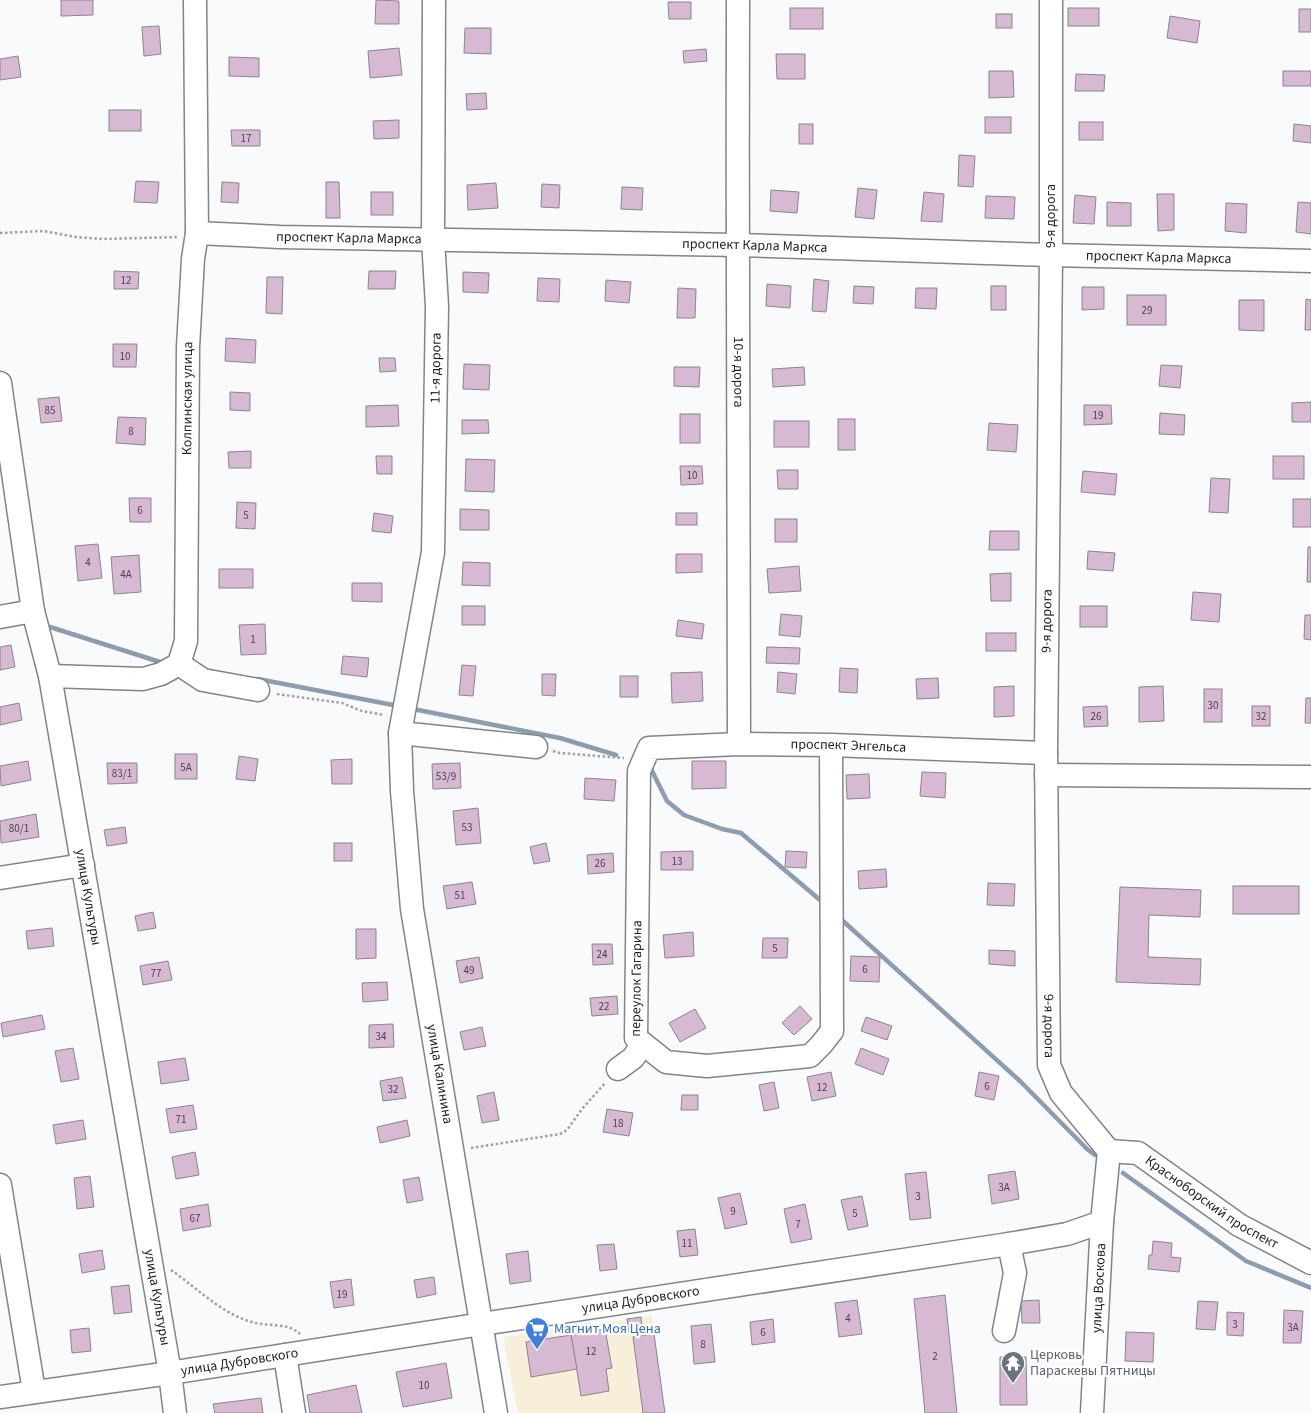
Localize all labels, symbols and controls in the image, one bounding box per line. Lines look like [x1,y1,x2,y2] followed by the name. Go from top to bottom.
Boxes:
[241,131,251,146] house number: 17
[1041,184,1061,248] street label: 9-я дорога
[276,227,422,249] street label: проспект Карла Маркса
[682,234,828,258] street label: проспект Карла Маркса
[1086,246,1232,269] street label: проспект Карла Маркса
[121,273,131,288] house number: 12
[1142,303,1152,318] house number: 29
[425,332,447,404] street label: 11-я дорога
[728,336,748,408] street label: 10-я дорога
[177,341,198,455] street label: Колпинская улица
[120,349,130,364] house number: 10
[45,403,55,418] house number: 85
[1093,408,1103,423] house number: 19
[128,424,134,439] house number: 8
[687,468,697,483] house number: 10
[137,503,143,518] house number: 6
[243,508,249,523] house number: 5
[85,555,91,570] house number: 4
[120,567,132,582] house number: 4А
[1036,589,1058,653] street label: 9-я дорога
[250,632,256,647] house number: 1
[1208,698,1218,713] house number: 30
[1091,709,1102,724] house number: 26
[1256,709,1266,724] house number: 32
[790,735,907,758] street label: проспект Энгельса
[180,760,192,775] house number: 5А
[112,766,132,781] house number: 83/1
[436,769,456,784] house number: 53/9
[462,820,472,835] house number: 53
[9,821,29,836] house number: 80/1
[70,848,106,947] street label: улица Культуры
[672,854,682,869] house number: 13
[595,856,606,871] house number: 26
[455,888,465,903] house number: 51
[626,920,647,1037] street label: переулок Гагарина
[772,941,778,956] house number: 5
[597,947,608,962] house number: 24
[862,962,868,977] house number: 6
[464,963,474,978] house number: 49
[151,966,161,981] house number: 77
[1038,994,1059,1058] street label: 9-я дорога
[599,999,609,1014] house number: 22
[421,1023,458,1125] street label: улица Калинина
[376,1029,387,1044] house number: 34
[984,1079,990,1094] house number: 6
[817,1080,827,1095] house number: 12
[388,1082,398,1097] house number: 32
[176,1112,186,1127] house number: 71
[613,1116,624,1131] house number: 18
[1141,1151,1283,1254] street label: Красноборский проспект
[998,1180,1010,1195] house number: 3А
[915,1189,921,1204] house number: 3
[730,1204,736,1219] house number: 9
[852,1206,858,1221] house number: 5
[190,1211,200,1226] house number: 67
[795,1217,801,1232] house number: 7
[682,1236,692,1251] house number: 11
[1087,1242,1111,1334] street label: улица Воскова
[139,1248,175,1347] street label: улица Культуры
[580,1281,701,1319] street label: улица Дубровского
[337,1287,347,1302] house number: 19
[845,1311,851,1326] house number: 4
[524,1316,550,1350] supermarket icon: Магнит Моя Цена
[1232,1317,1238,1332] house number: 3
[554,1319,661,1339] place label: Магнит Моя Цена
[1287,1320,1299,1335] house number: 3А
[760,1325,766,1340] house number: 6
[700,1337,706,1352] house number: 8
[179,1343,300,1381] street label: улица Дубровского
[586,1344,596,1359] house number: 12
[1030,1345,1156,1381] place label: Церковь Параскевы Пятницы
[932,1349,938,1364] house number: 2
[1000,1350,1026,1384] temple icon: Церковь Параскевы Пятницы
[419,1378,429,1393] house number: 10

